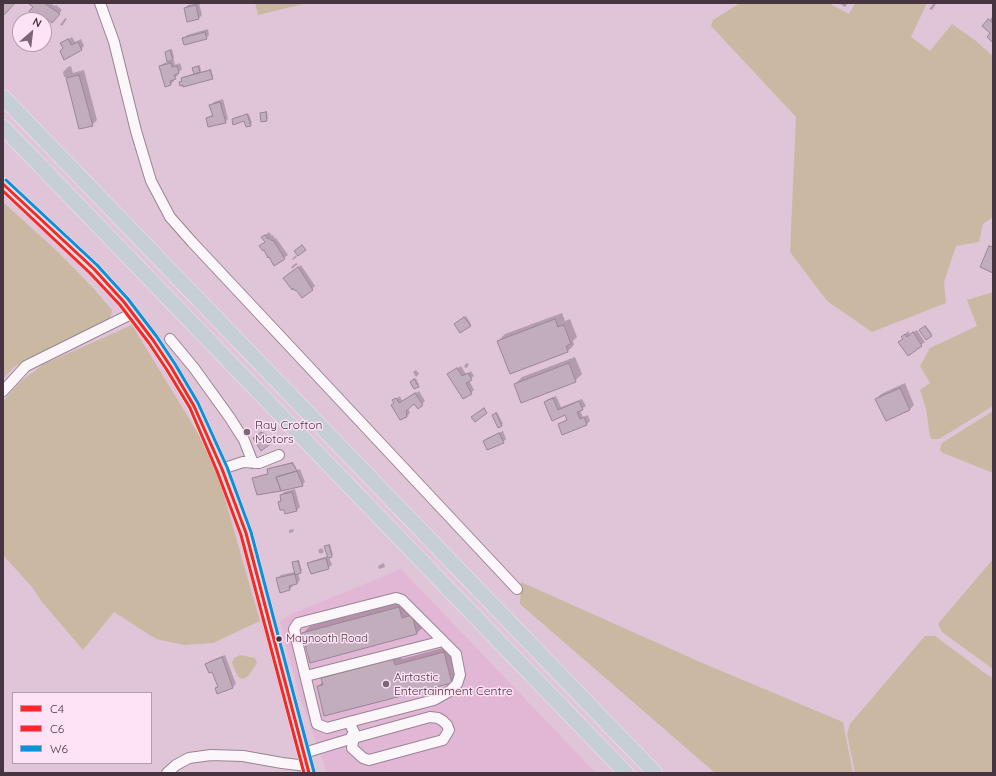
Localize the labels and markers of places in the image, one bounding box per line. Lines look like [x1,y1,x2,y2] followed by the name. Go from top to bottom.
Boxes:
[255,418,322,446] place label: Ray Crofton Motors
[242,427,252,437] marker: Ray Crofton Motors
[286,632,368,646] place label: Maynooth Road
[274,634,284,644] marker: Maynooth Road
[394,670,513,698] place label: Airtastic Entertainment Centre
[381,679,391,689] marker: Airtastic Entertainment Centre

